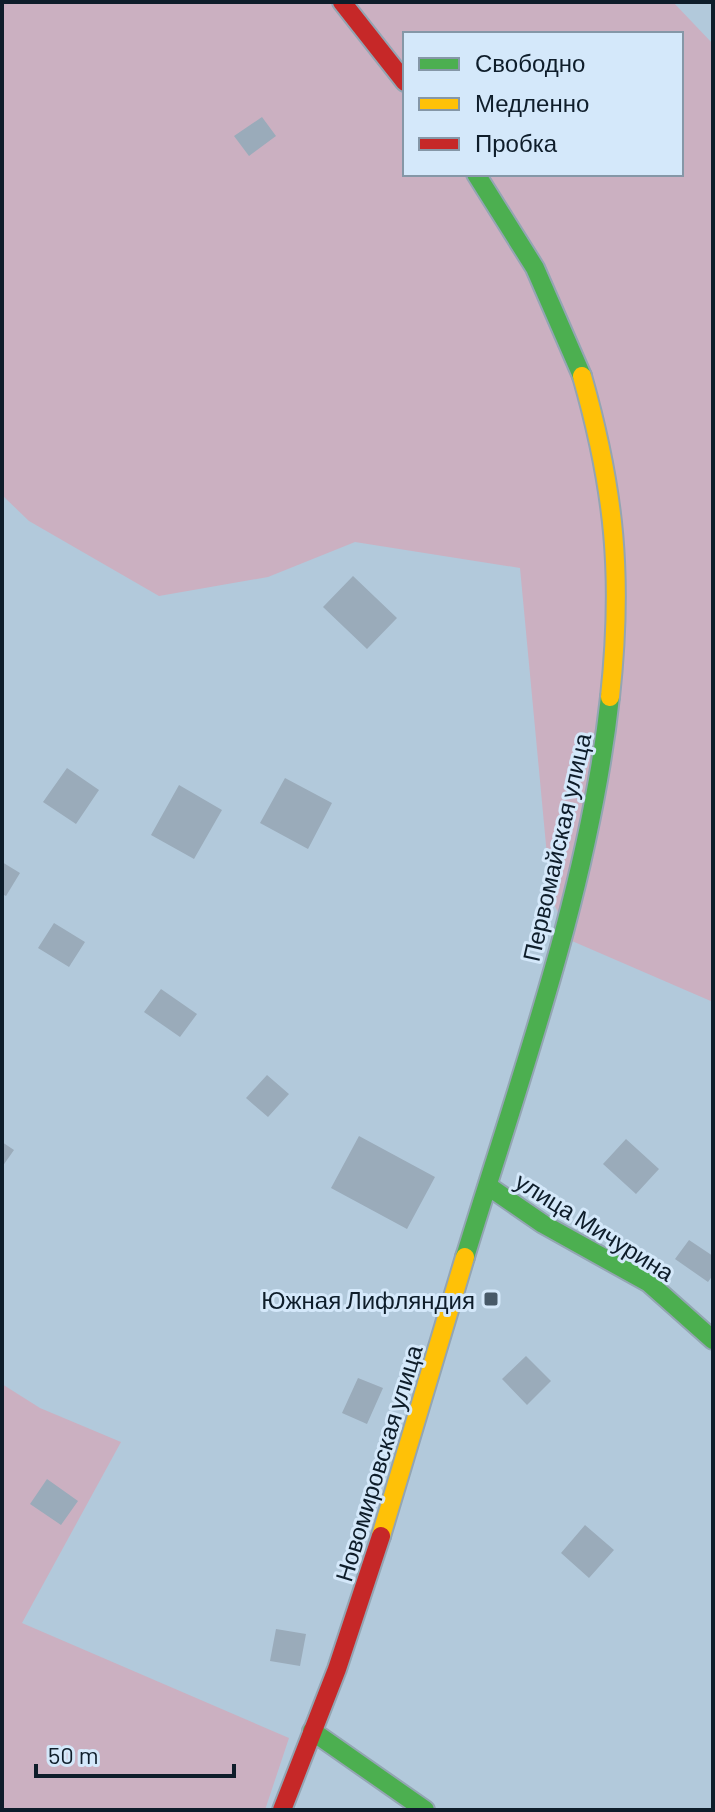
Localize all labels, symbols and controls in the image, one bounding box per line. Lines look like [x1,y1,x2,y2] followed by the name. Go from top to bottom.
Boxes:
[403,32,683,176] legend
[475,48,585,77] text: Свободно
[475,88,589,117] text: Медленно
[475,128,558,157] text: Пробка
[516,730,597,964] street label: Первомайская улица
[510,1166,680,1287] street label: улица Мичурина
[261,1285,475,1314] place label: Южная Лифляндия
[482,1290,500,1308] marker: Южная Лифляндия
[328,1341,428,1585] street label: Новомировская улица
[36,1728,234,1778] scale bar
[48,1740,99,1769] text: 50 m

